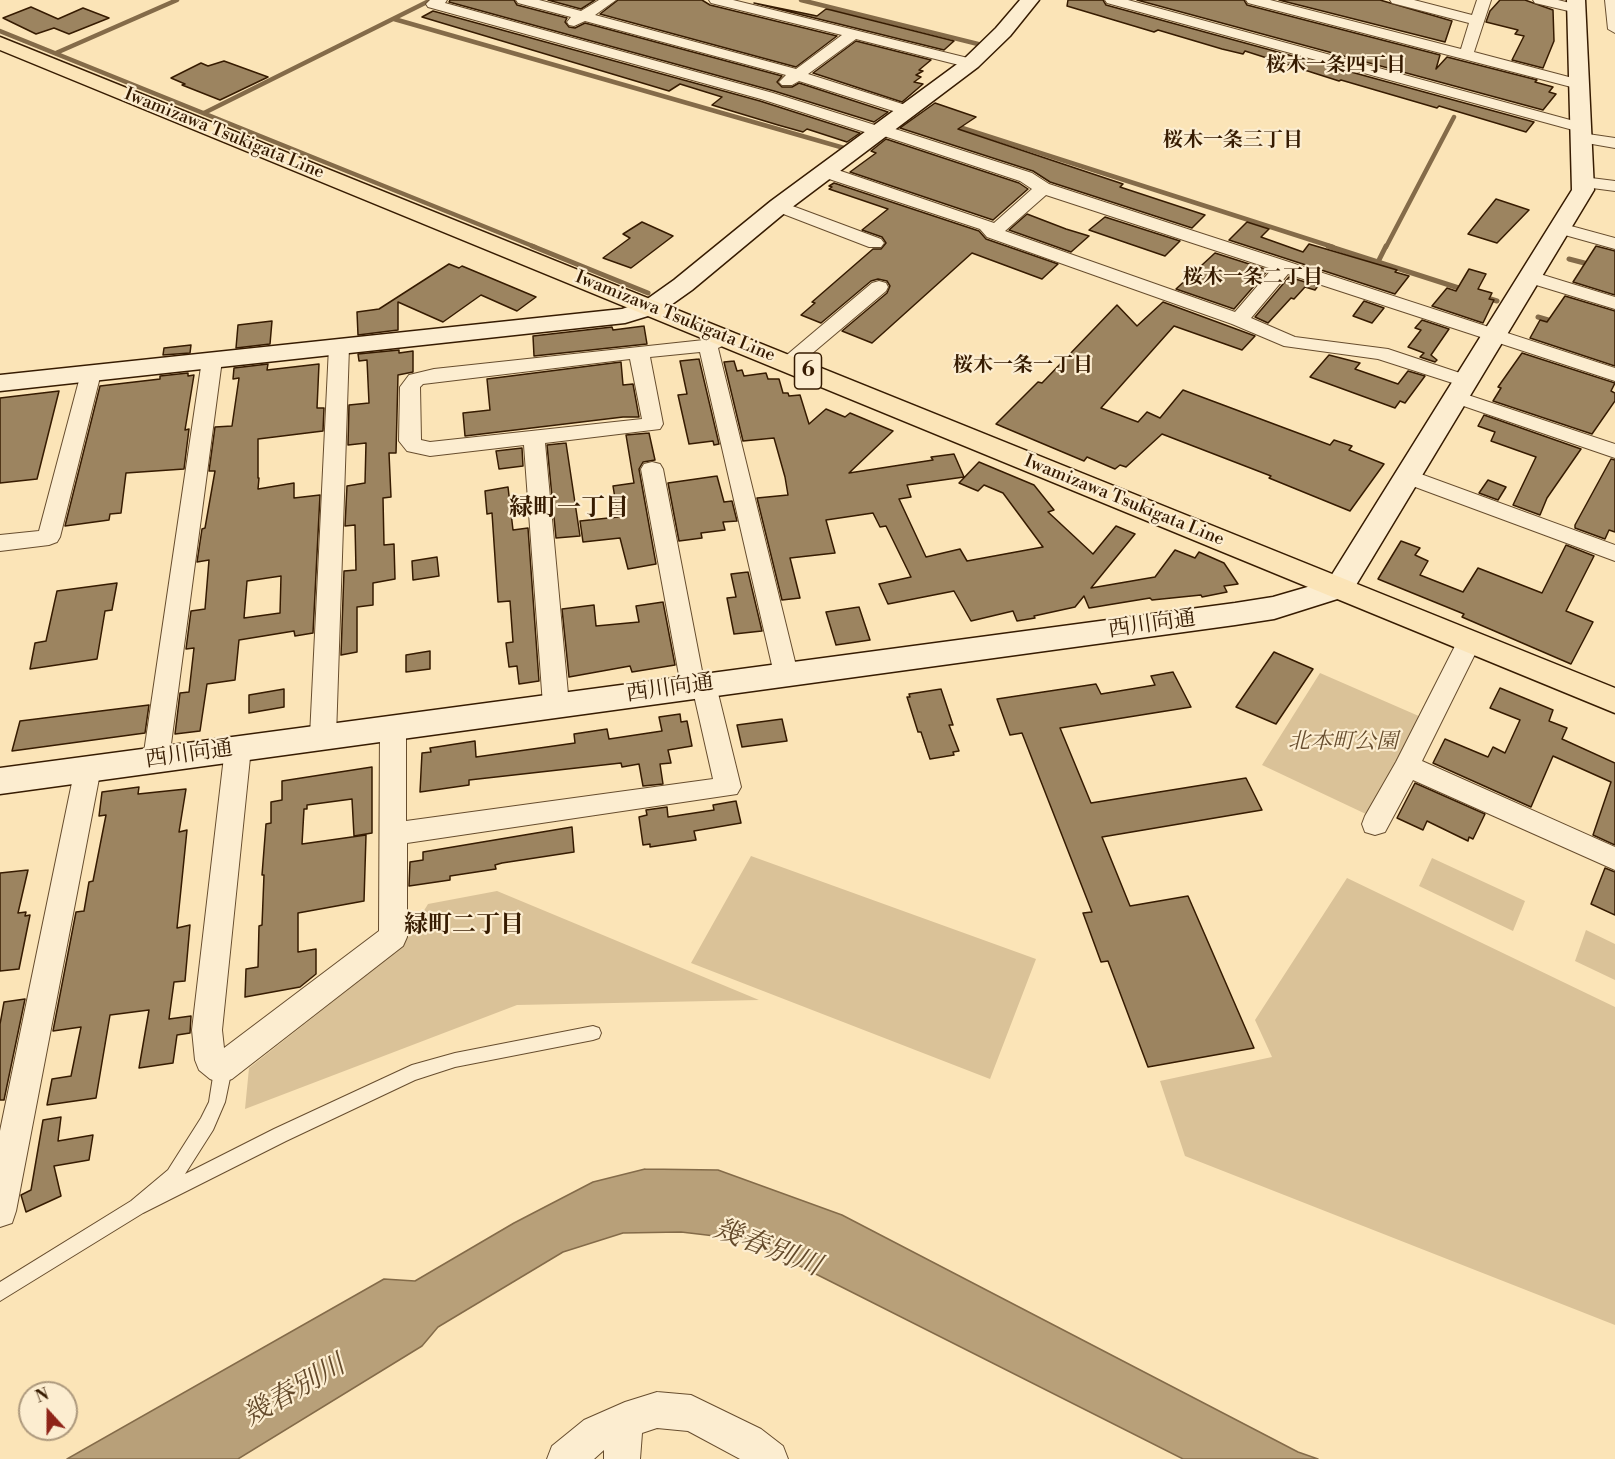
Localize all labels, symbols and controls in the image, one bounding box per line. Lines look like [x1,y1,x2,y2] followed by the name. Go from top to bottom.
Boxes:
[1266,54,1406,78] district label: 桜木一条四丁目
[121,84,327,184] street label: Iwamizawa Tsukigata Line
[1163,129,1303,153] district label: 桜木一条三丁目
[1183,266,1323,290] district label: 桜木一条二丁目
[572,267,778,367] street label: Iwamizawa Tsukigata Line
[794,353,822,389] road number: 6
[953,354,1093,378] district label: 桜木一条一丁目
[1021,451,1227,551] street label: Iwamizawa Tsukigata Line
[509,495,629,523] district label: 緑町一丁目
[1107,606,1197,644] street label: 西川向通
[625,670,715,708] street label: 西川向通
[1288,730,1398,756] park label: 北本町公園
[144,736,234,774] street label: 西川向通
[404,912,524,940] district label: 緑町二丁目
[709,1213,825,1285] water label: 幾春別川
[238,1349,352,1435] water label: 幾春別川
[18,1381,78,1441] north arrow
[33,1384,52,1408] text: N

